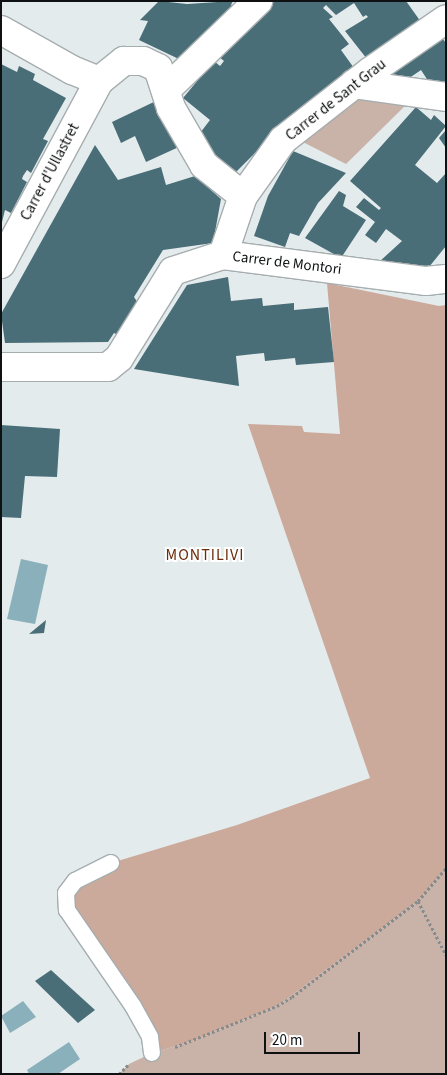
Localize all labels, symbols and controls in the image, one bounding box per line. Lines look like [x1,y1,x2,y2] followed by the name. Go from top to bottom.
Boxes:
[282,55,390,145] street label: Carrer de Sant Grau
[17,120,83,224] street label: Carrer d'Ullastret
[231,247,343,279] street label: Carrer de Montori
[164,545,246,565] district label: MONTILIVI
[267,1022,363,1054] scale bar
[272,1030,302,1051] text: 20 m

